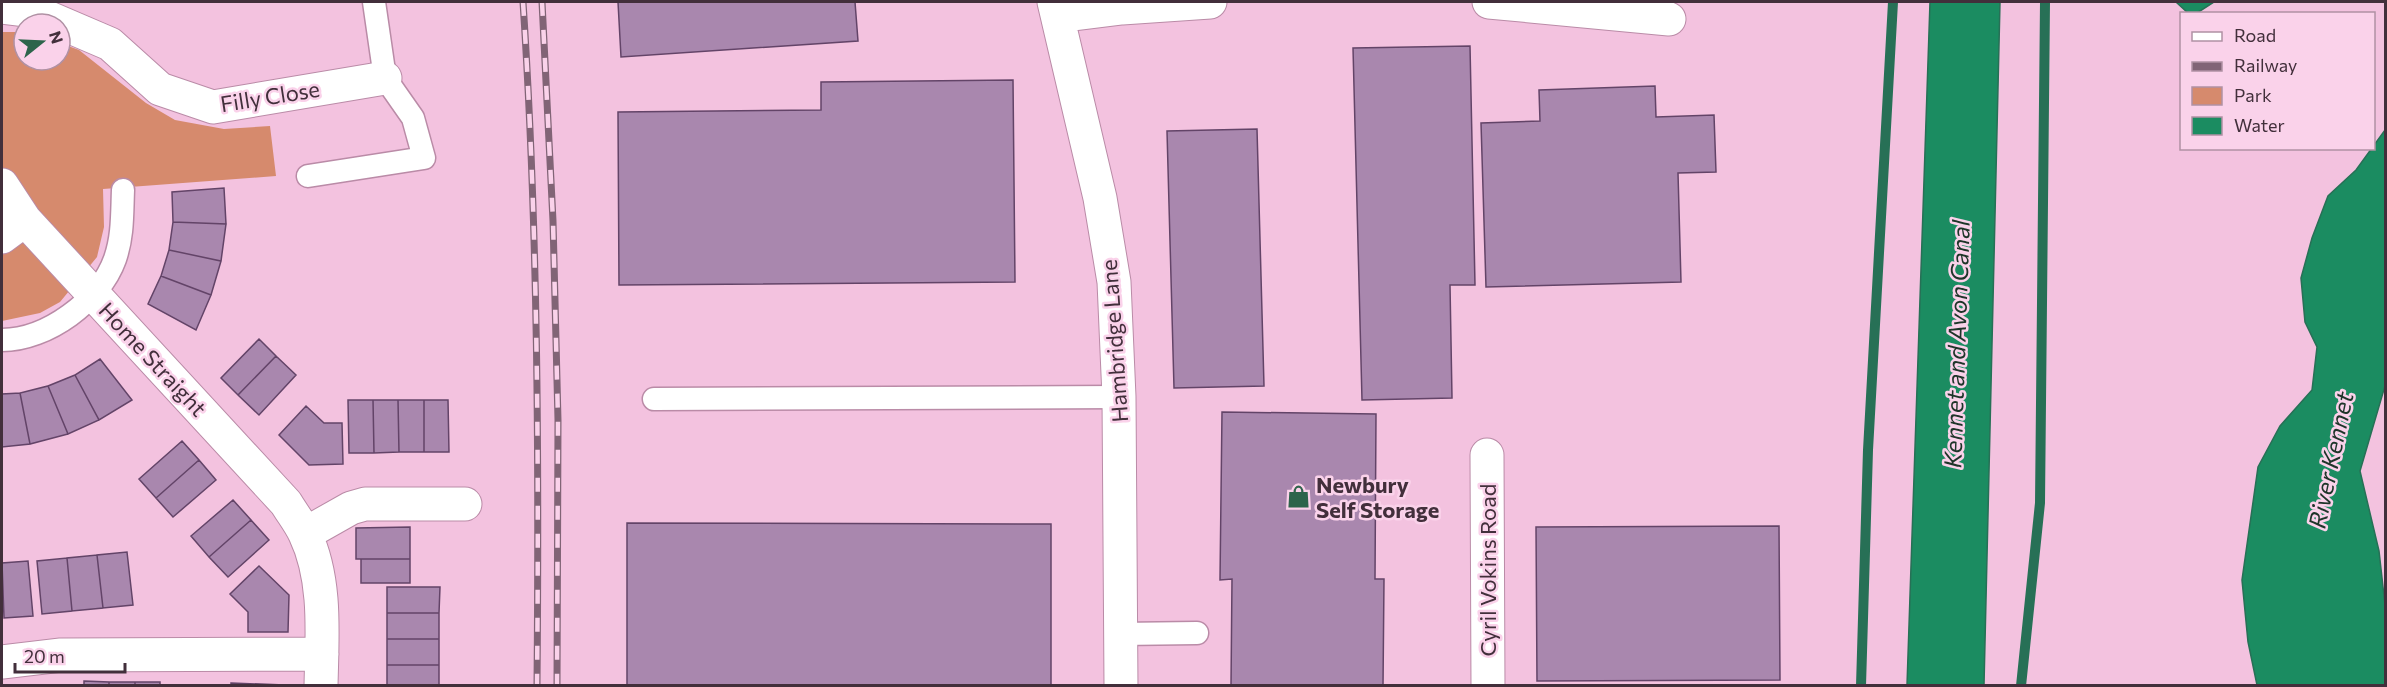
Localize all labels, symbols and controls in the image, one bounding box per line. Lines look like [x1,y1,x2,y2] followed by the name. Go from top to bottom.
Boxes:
[12,12,72,72] north arrow
[2180,12,2375,150] legend
[2234,24,2276,46] text: Road
[46,29,68,46] text: N
[2234,54,2297,76] text: Railway
[218,75,322,117] street label: Filly Close
[2234,84,2272,106] text: Park
[2234,114,2285,136] text: Water
[1937,219,1975,469] water label: Kennet and Avon Canal
[1095,259,1133,423] street label: Hambridge Lane
[93,297,213,421] street label: Home Straight
[2301,388,2359,531] water label: River Kennet
[1316,471,1439,523] place label: Newbury Self Storage
[1285,484,1311,510] shop icon: Newbury Self Storage
[1474,484,1501,656] street label: Cyril Vokins Road
[15,636,124,674] scale bar
[24,645,65,667] text: 20 m

